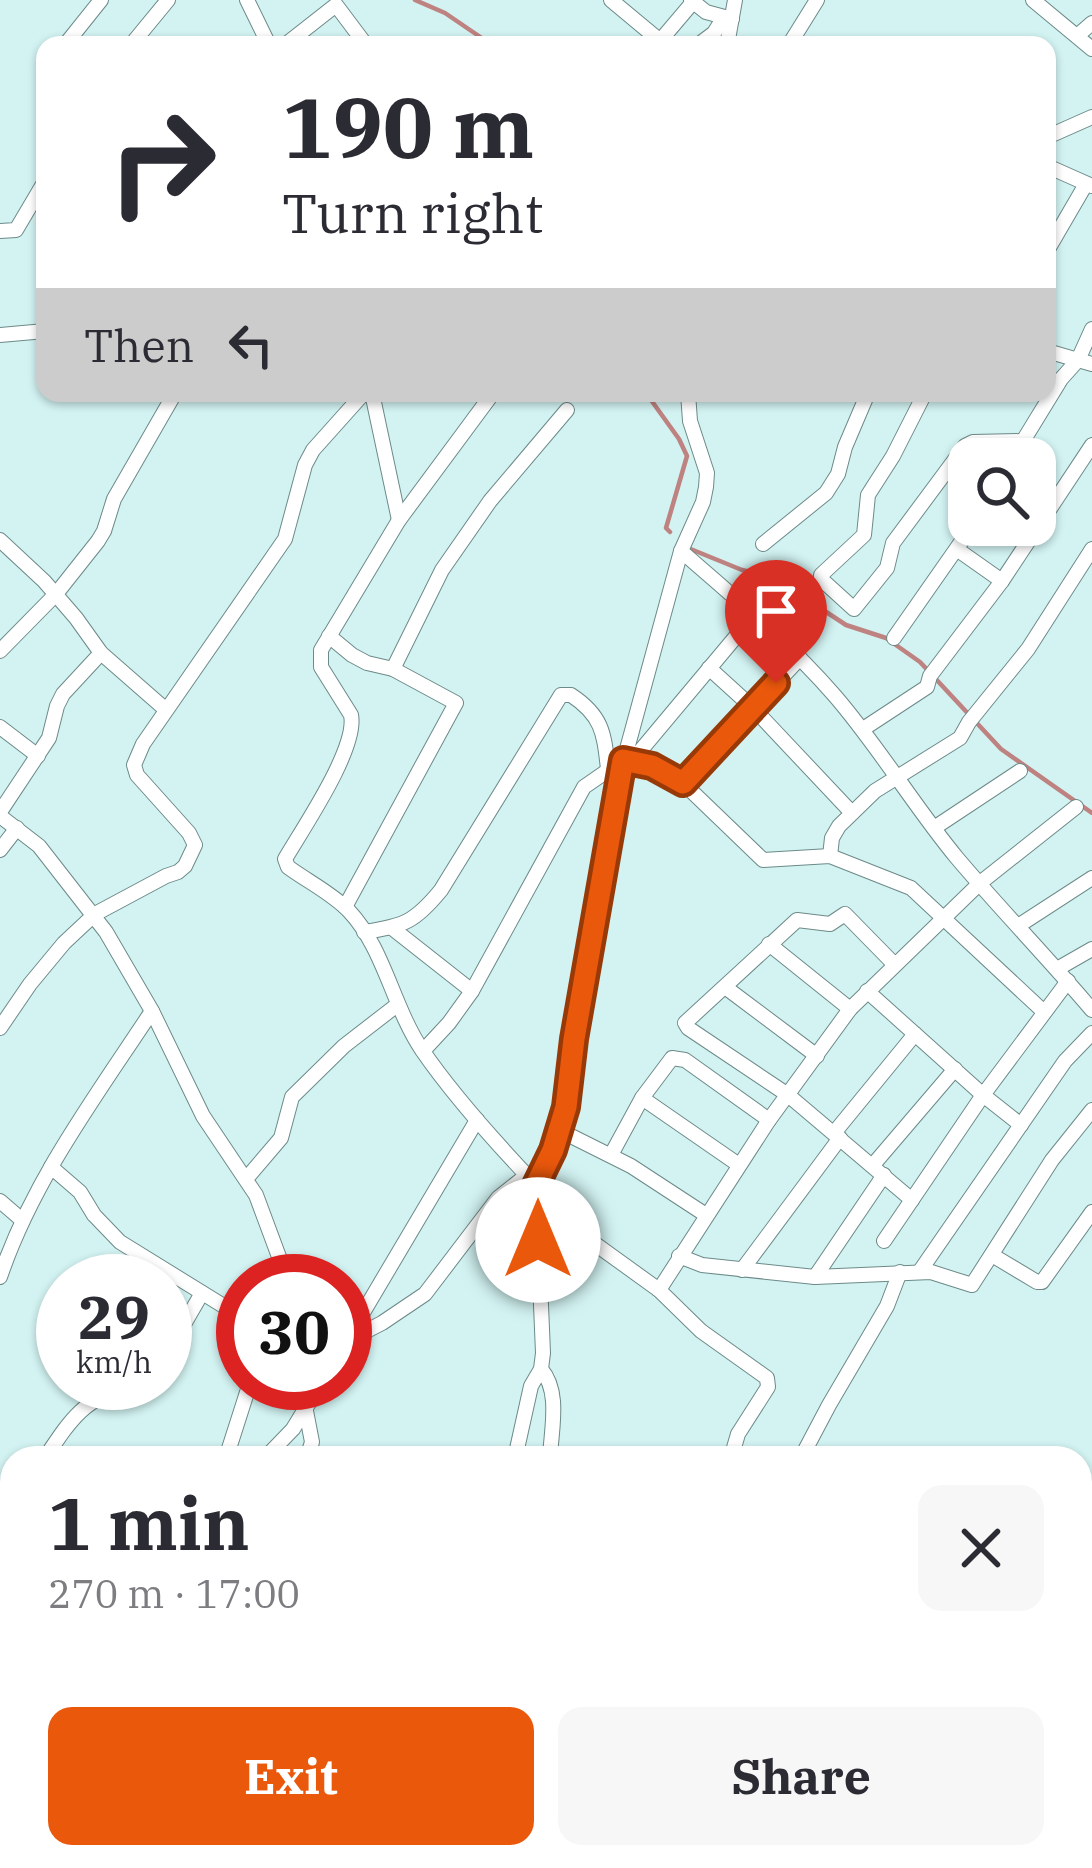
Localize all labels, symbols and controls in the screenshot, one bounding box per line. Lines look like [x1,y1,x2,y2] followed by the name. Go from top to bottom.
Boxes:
[282,72,534,181] text: 190 m
[84,84,240,240] icon: right
[282,178,544,248] text: Turn right
[218,312,284,378] icon: left
[84,316,194,374] text: Then
[948,438,1056,546] map controls
[948,438,1056,546] button: search
[725,560,827,683] pin
[743,578,809,644] icon: arrive
[475,1177,601,1303] position arrow
[216,1254,372,1410] speed limit sign: 30
[78,1277,150,1356] text: 29
[76,1342,152,1381] text: km/h
[48,1476,250,1570] text: 1 min
[918,1485,1044,1611] button: close
[48,1568,300,1619] text: 270 m · 17:00
[48,1707,534,1845] button: Exit
[558,1707,1044,1845] button: Share

